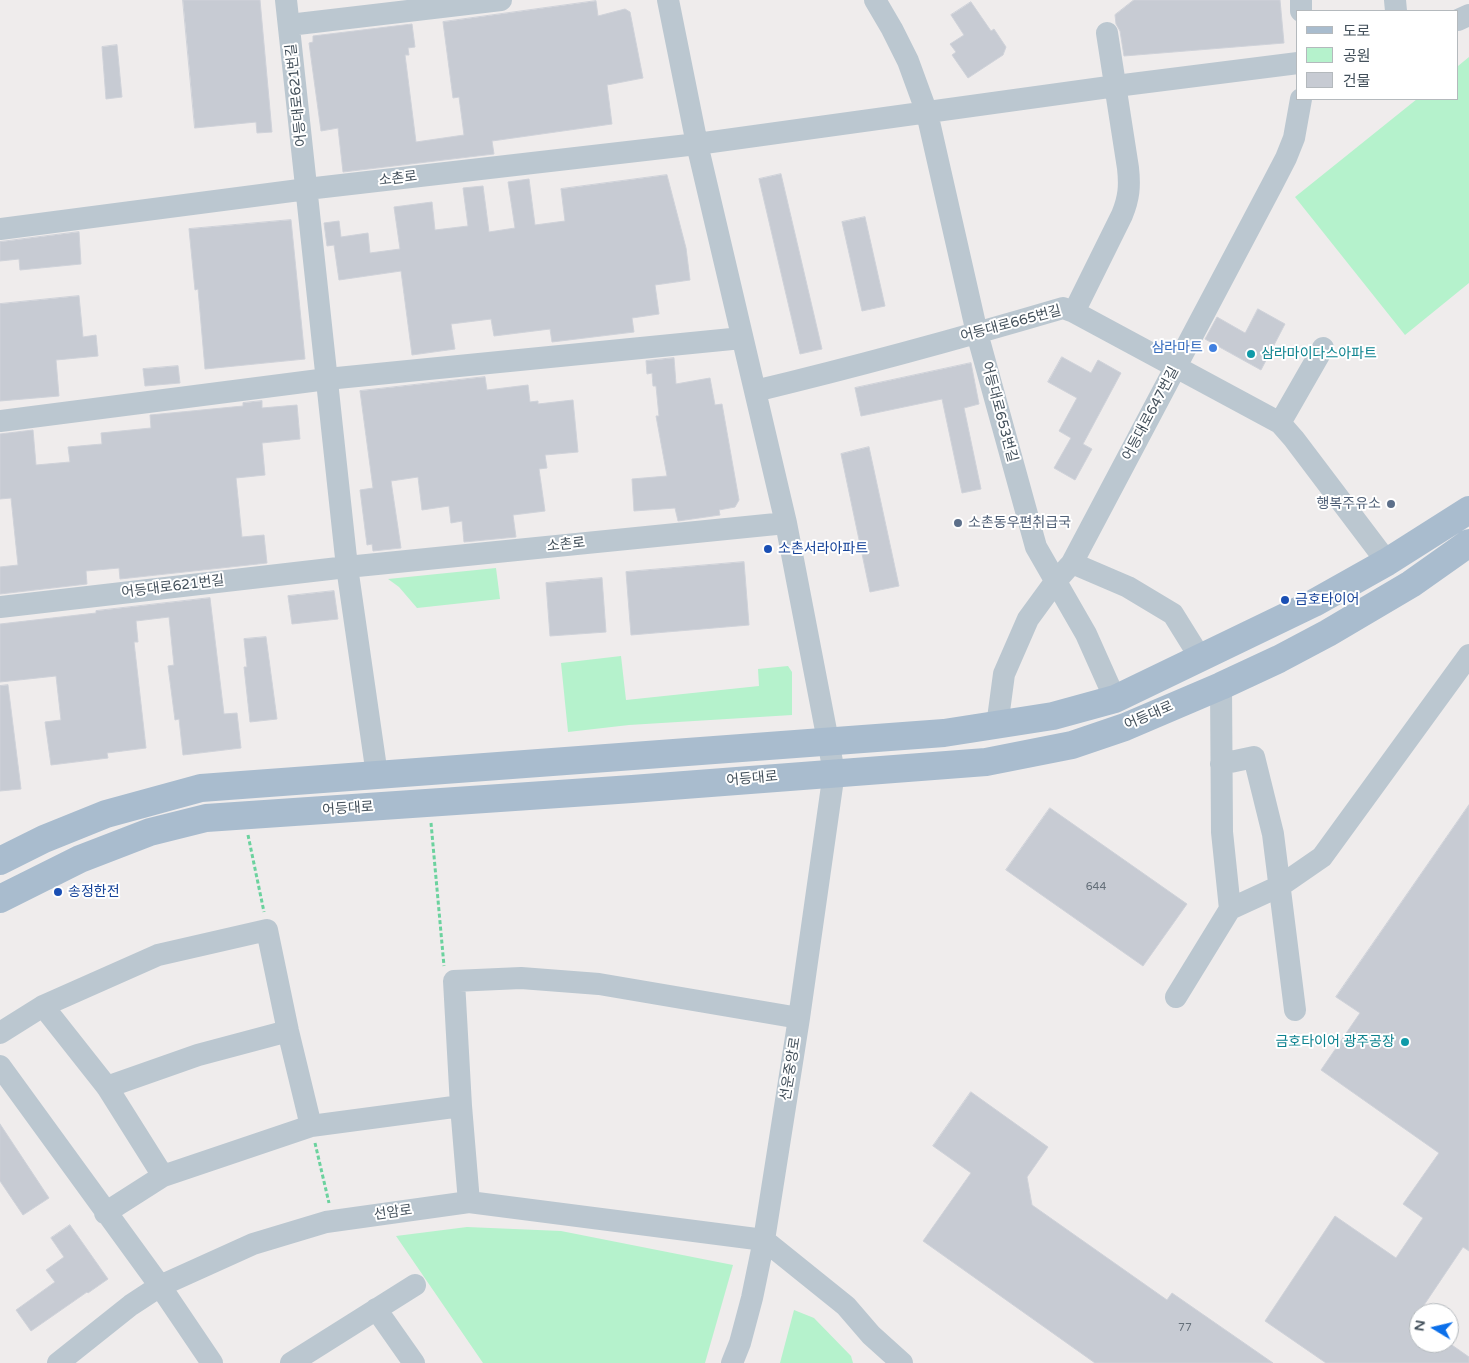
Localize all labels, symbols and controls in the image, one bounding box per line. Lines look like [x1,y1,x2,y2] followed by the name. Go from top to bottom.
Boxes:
[1296,10,1459,100] legend
[1343,22,1371,40] text: 도로
[283,43,311,147] street label: 어등대로621번길
[1343,47,1371,65] text: 공원
[1343,72,1371,90] text: 건물
[378,168,418,190] street label: 소촌로
[959,302,1063,346] street label: 어등대로665번길
[1151,340,1203,356] place label: 삼라마트
[1207,342,1219,354] marker: 삼라마트
[1261,346,1377,362] place label: 삼라마이다스아파트
[1245,348,1257,360] marker: 삼라마이다스아파트
[977,360,1021,464] street label: 어등대로653번길
[1119,364,1183,464] street label: 어등대로647번길
[1317,496,1381,512] place label: 행복주유소
[1385,498,1397,510] marker: 행복주유소
[968,515,1071,531] place label: 소촌동우편취급국
[952,517,964,529] marker: 소촌동우편취급국
[546,535,586,555] street label: 소촌로
[778,541,868,557] place label: 소촌서라아파트
[762,543,774,555] marker: 소촌서라아파트
[121,572,225,602] street label: 어등대로621번길
[1295,592,1359,608] place label: 금호타이어
[1279,594,1291,606] marker: 금호타이어
[1122,698,1176,734] street label: 어등대로
[726,768,778,790] street label: 어등대로
[322,799,374,819] street label: 어등대로
[1086,880,1106,894] house number: 644
[68,884,120,900] place label: 송정한전
[52,886,64,898] marker: 송정한전
[1275,1034,1395,1050] place label: 금호타이어 광주공장
[778,1036,804,1102] street label: 선운중앙로
[1399,1036,1411,1048] marker: 금호타이어 광주공장
[373,1202,413,1224] street label: 선암로
[1409,1303,1459,1353] north arrow
[1410,1319,1429,1333] text: N
[1178,1321,1192,1335] house number: 77

